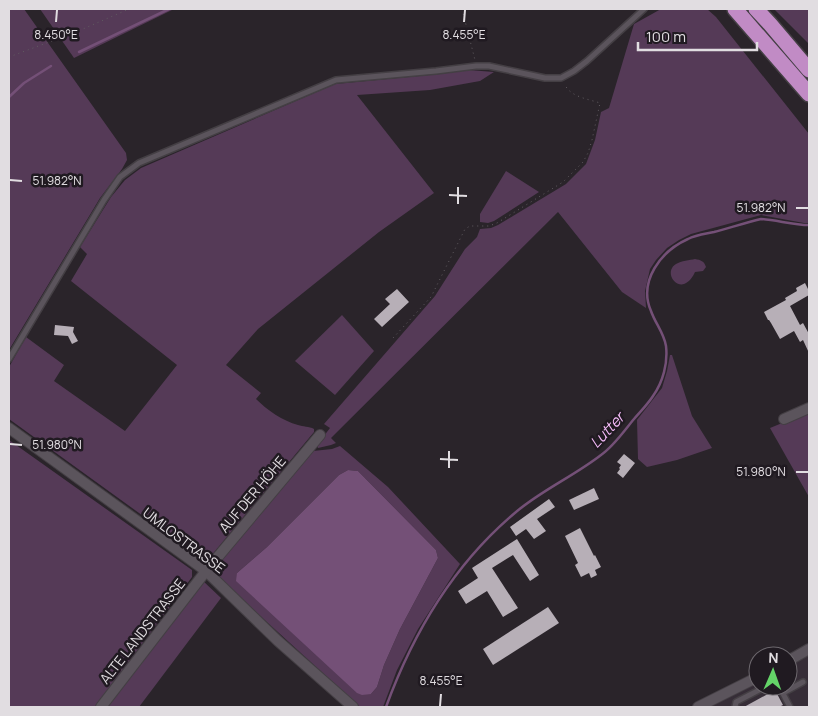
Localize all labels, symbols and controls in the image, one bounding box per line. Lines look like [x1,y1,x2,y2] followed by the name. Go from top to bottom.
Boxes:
[638,20,757,52] scale bar
[34,26,78,43] text: 8.450°E
[442,26,486,43] text: 8.455°E
[646,26,686,47] text: 100 m
[32,172,82,189] text: 51.982°N
[736,199,786,216] text: 51.982°N
[585,406,631,452] water label: Lutter
[32,436,82,453] text: 51.980°N
[214,452,290,536] street label: AUF DER HÖHE
[736,463,786,480] text: 51.980°N
[139,503,229,577] street label: UMLOSTRASSE
[95,574,189,688] street label: ALTE LANDSTRASSE
[748,646,798,696] north arrow
[768,648,779,667] text: N
[419,672,463,689] text: 8.455°E

